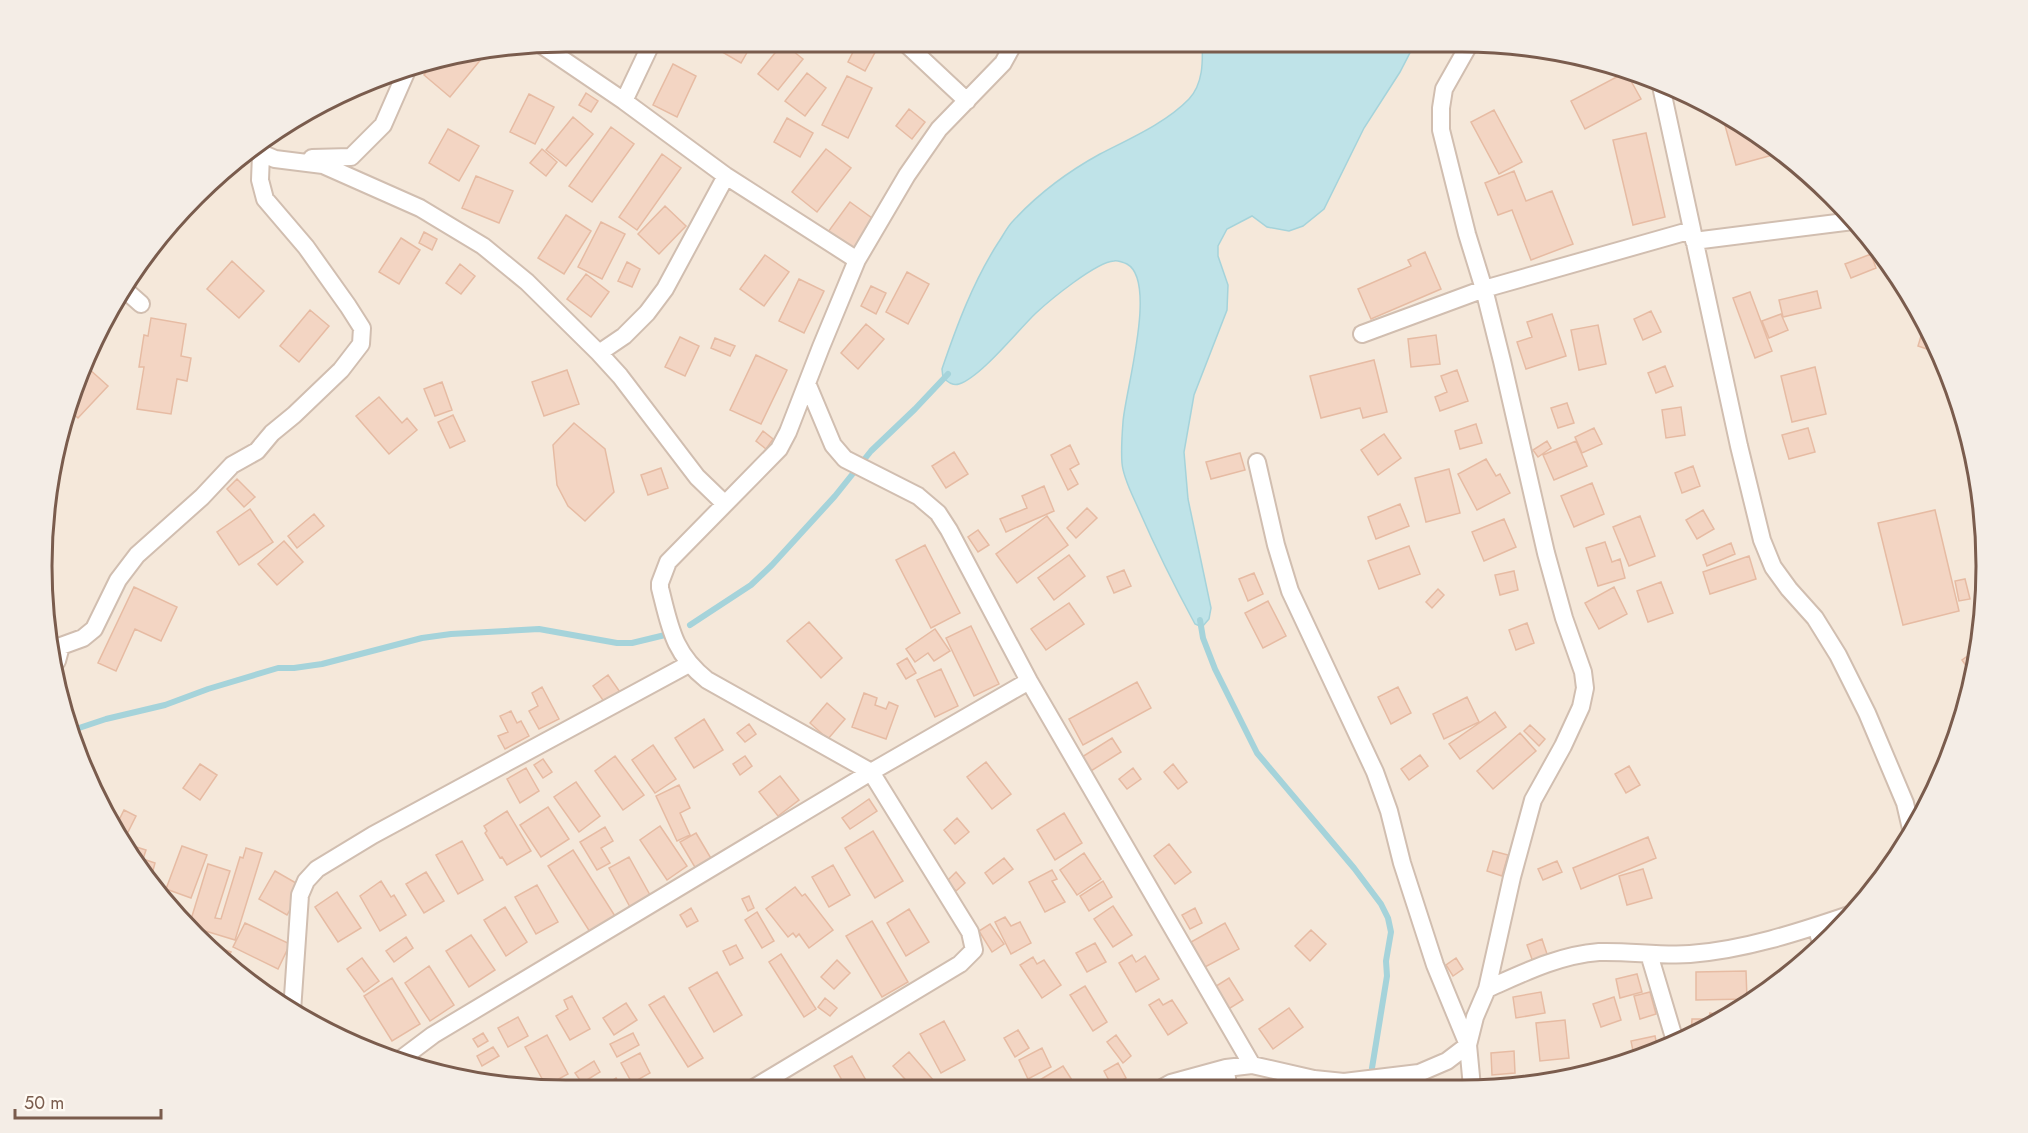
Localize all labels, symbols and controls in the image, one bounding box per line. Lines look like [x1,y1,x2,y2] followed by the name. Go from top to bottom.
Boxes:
[15,1082,160,1120] scale bar
[24,1090,64,1116] text: 50 m

